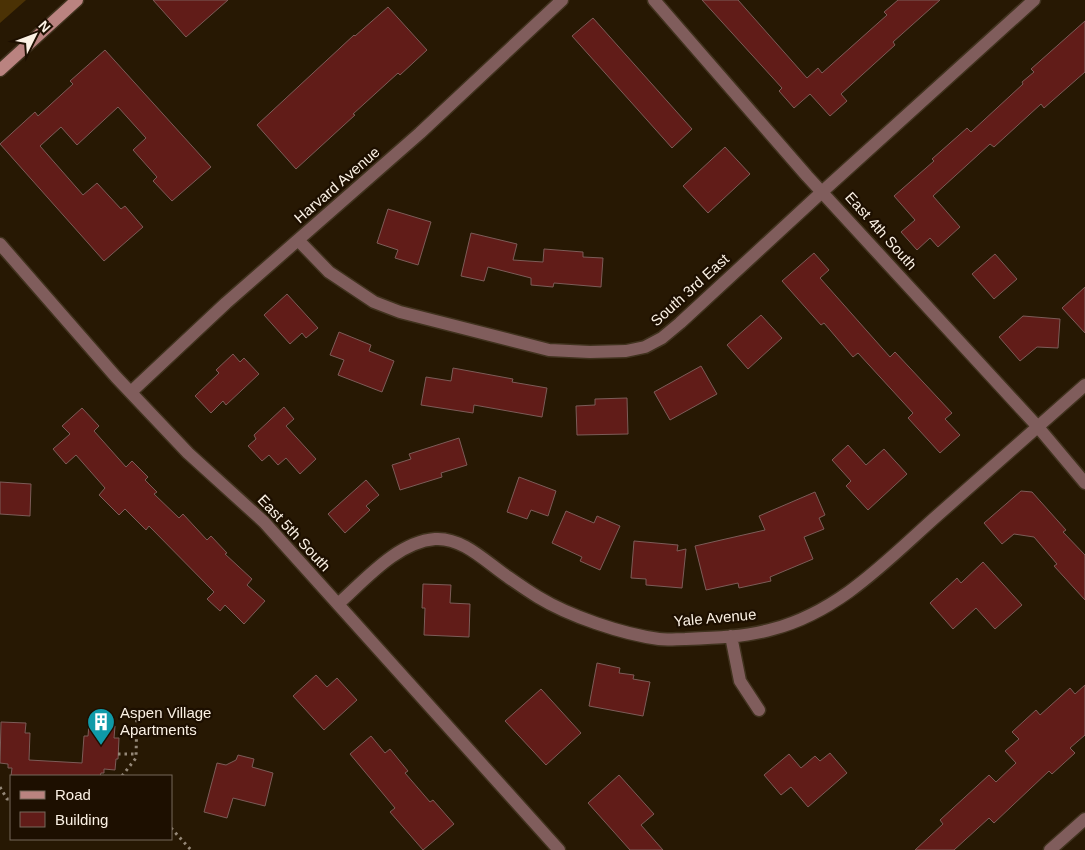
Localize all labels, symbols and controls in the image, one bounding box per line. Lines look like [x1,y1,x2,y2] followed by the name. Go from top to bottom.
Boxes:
[10,10,60,60] north arrow
[35,17,54,35] text: N
[291,143,383,226] street label: Harvard Avenue
[842,188,921,273] street label: East 4th South
[647,250,733,329] street label: South 3rd East
[255,491,334,574] street label: East 5th South
[673,605,757,630] street label: Yale Avenue
[120,704,211,738] place label: Aspen Village Apartments
[86,707,116,746] building icon: Aspen Village Apartments
[10,775,172,840] legend
[55,786,91,803] text: Road
[55,811,108,828] text: Building

